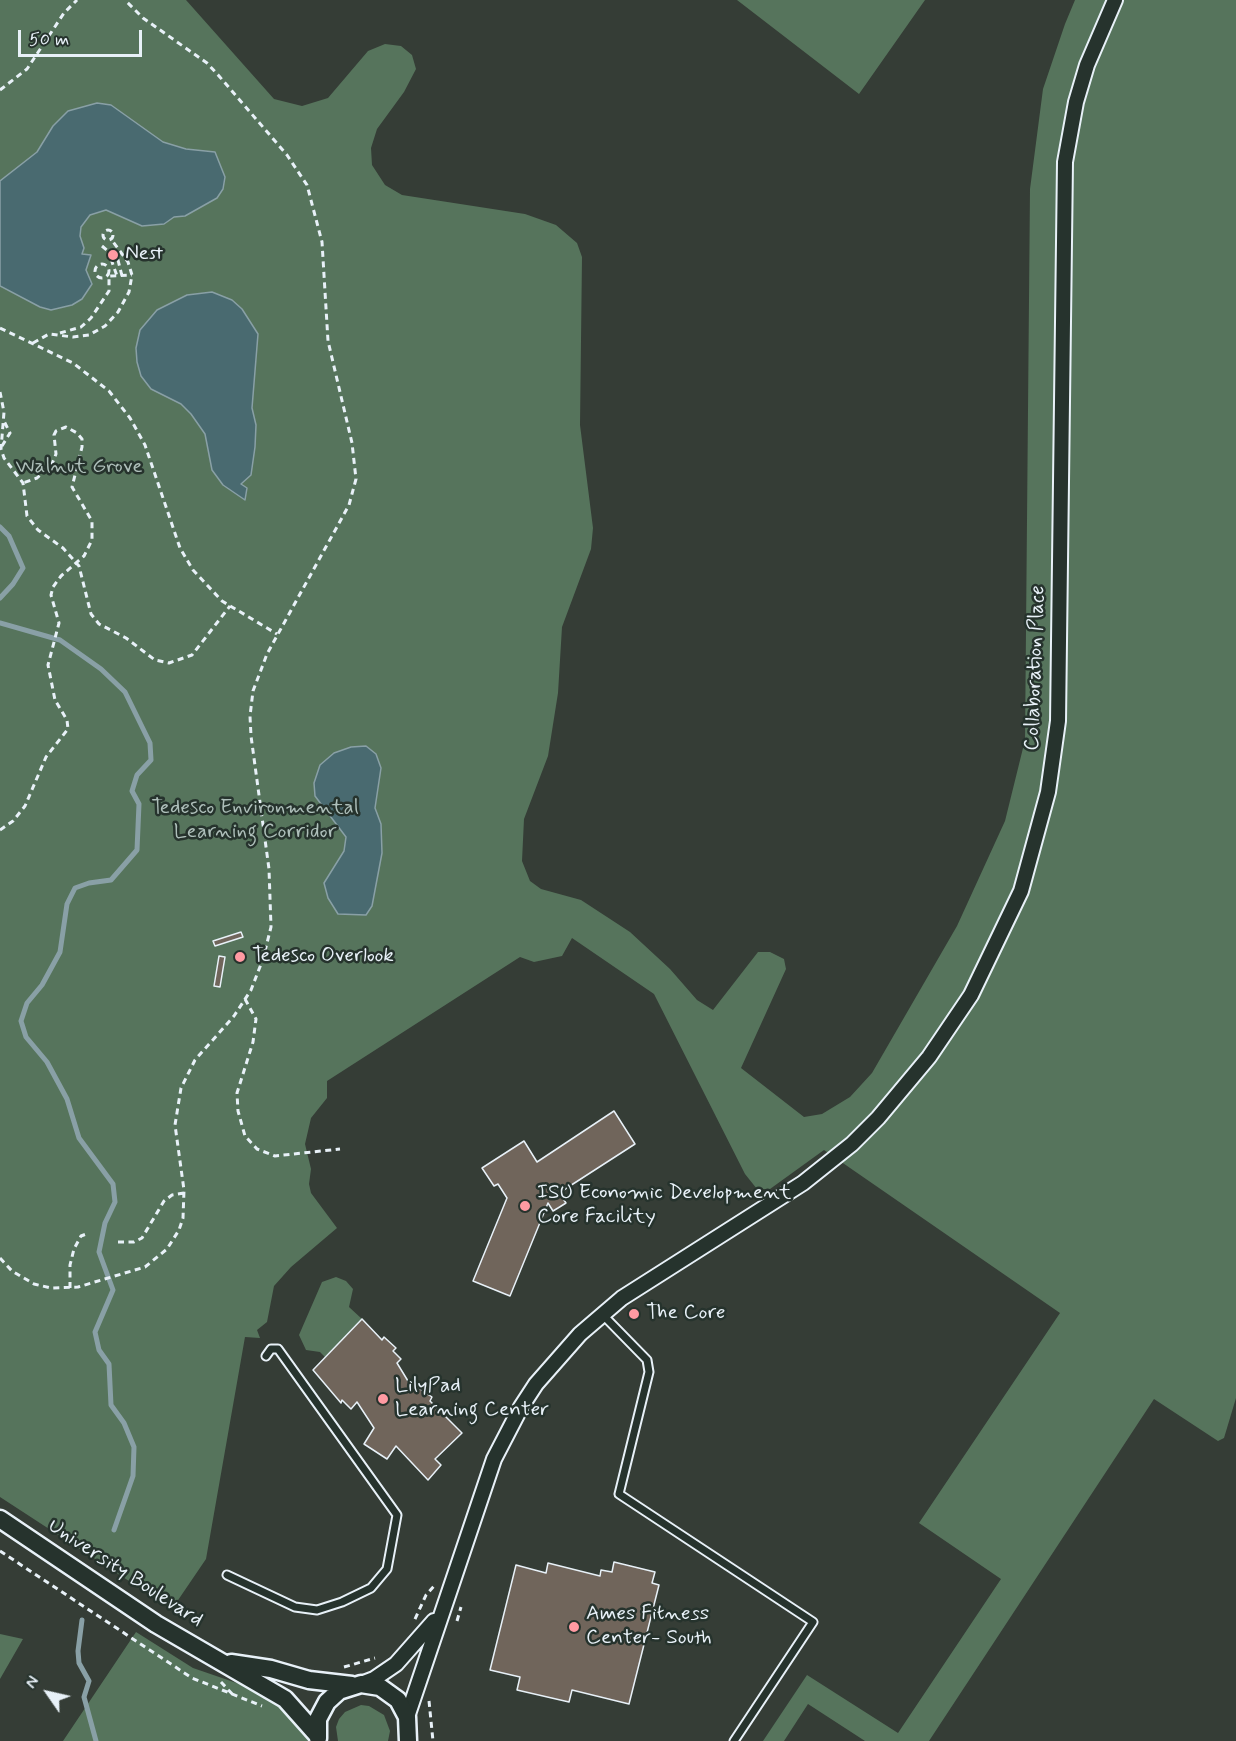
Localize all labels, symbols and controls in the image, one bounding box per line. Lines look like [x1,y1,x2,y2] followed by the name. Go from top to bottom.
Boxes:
[21,18,146,56] scale bar
[29,28,69,52] text: 50 m
[125,242,163,268] place label: Nest
[106,248,120,262] marker: Nest
[16,455,142,481] park label: Walnut Grove
[1021,585,1051,751] street label: Collaboration Place
[151,796,359,846] park label: Tedesco Environmental Learning Corridor
[252,944,394,970] place label: Tedesco Overlook
[233,950,247,964] marker: Tedesco Overlook
[537,1181,791,1231] place label: ISU Economic Development Core Facility
[518,1199,532,1213] marker: ISU Economic Development Core Facility
[646,1301,726,1327] place label: The Core
[627,1307,641,1321] marker: The Core
[395,1374,549,1424] place label: LilyPad Learning Center
[376,1392,390,1406] marker: LilyPad Learning Center
[43,1514,207,1634] street label: University Boulevard
[586,1602,712,1652] place label: Ames Fitness Center- South
[567,1620,581,1634] marker: Ames Fitness Center- South
[18,1663,78,1723] north arrow
[21,1672,44,1693] text: N

